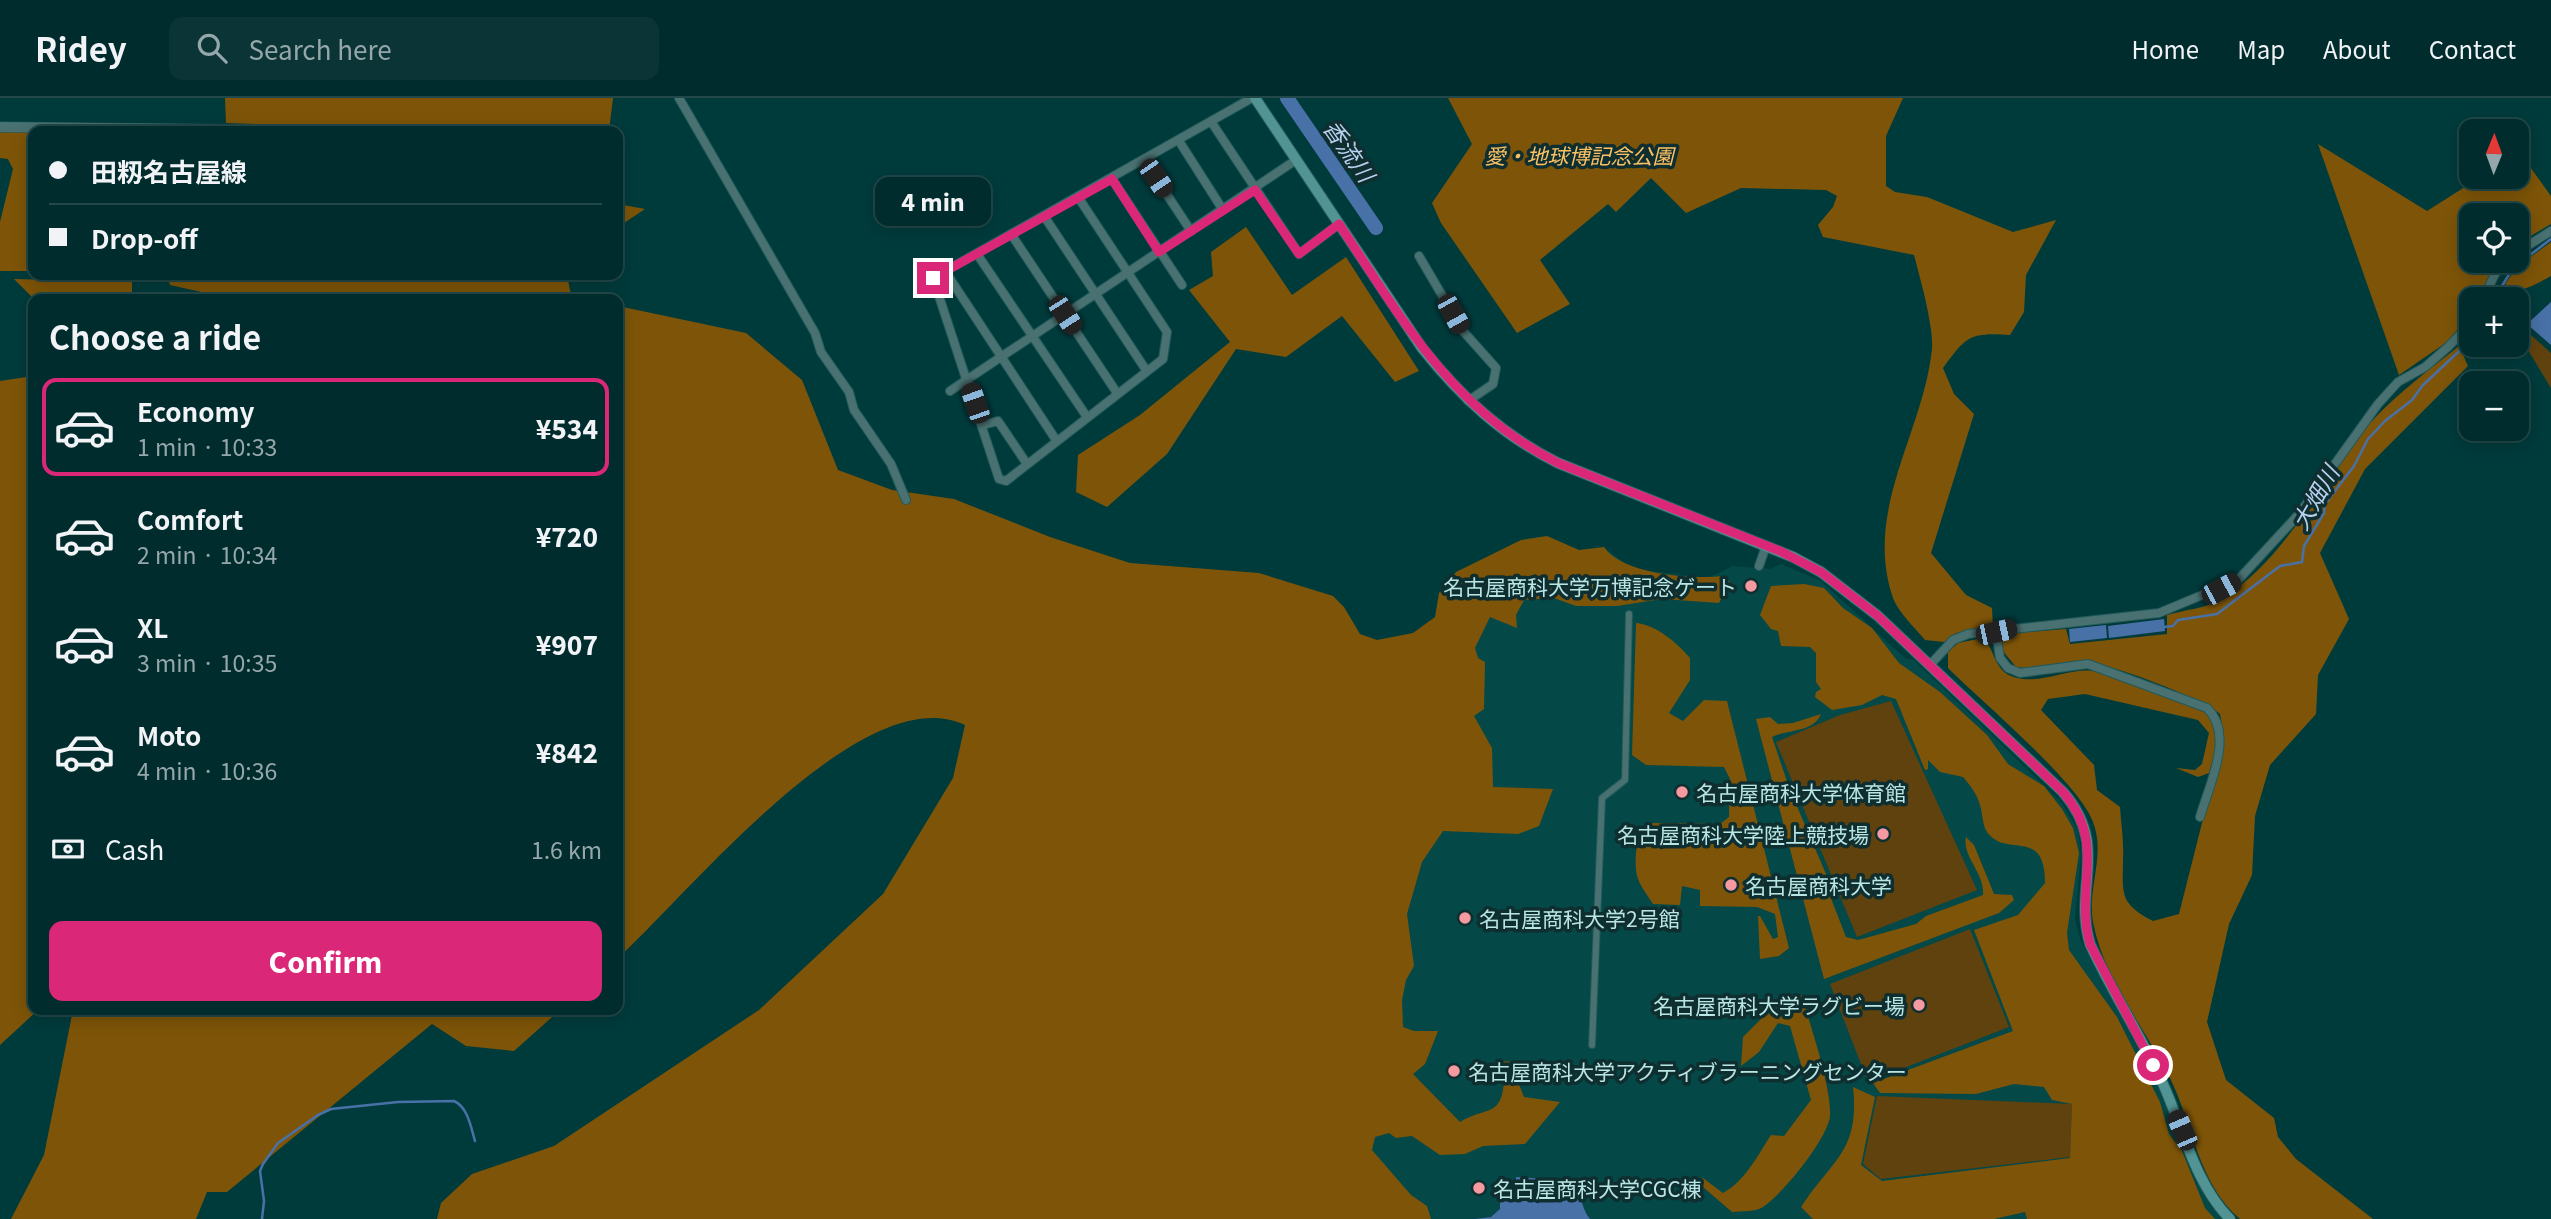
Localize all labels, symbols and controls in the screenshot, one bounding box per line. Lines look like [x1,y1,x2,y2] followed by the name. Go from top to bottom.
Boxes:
[169,17,659,80] search box
[35,24,127,72] text: Ridey
[193,29,231,67] icon: search
[249,30,392,67] text: Search here
[2132,31,2199,66] text: Home
[2237,31,2285,66] text: Map
[2323,31,2391,66] text: About
[2429,31,2516,66] text: Contact
[1316,112,1385,190] water label: 香流川
[2459,119,2529,189] north arrow
[2459,119,2529,441] map controls
[1485,140,1676,170] park label: 愛・地球博記念公園
[91,152,247,189] text: 田籾名古屋線
[1136,155,1177,201] car
[875,176,991,226] callout: 4 min
[901,184,965,218] text: 4 min
[2459,203,2529,273] button: locate
[91,219,198,256] text: Drop-off
[917,262,949,294] route end
[2459,287,2529,357] button: +
[1434,291,1473,337] car
[1045,292,1086,338] car
[49,313,261,359] text: Choose a ride
[2459,371,2529,441] button: −
[959,380,992,426] car
[137,392,255,429] text: Economy
[53,396,116,459] icon: car
[536,409,598,446] text: ¥534
[137,429,277,463] text: 1 min · 10:33
[2282,456,2347,535] water label: 大畑川
[137,500,243,537] text: Comfort
[53,504,116,567] icon: car
[536,517,598,554] text: ¥720
[137,537,277,571] text: 2 min · 10:34
[2198,570,2245,608] car
[1443,571,1737,601] place label: 名古屋商科大学万博記念ゲート
[1743,578,1759,594] marker: 名古屋商科大学万博記念ゲート
[137,608,168,645] text: XL
[53,612,116,675] icon: car
[1974,617,2019,647] car
[536,625,598,662] text: ¥907
[137,645,277,679] text: 3 min · 10:35
[137,716,201,753] text: Moto
[53,720,116,783] icon: car
[536,733,598,770] text: ¥842
[137,753,277,787] text: 4 min · 10:36
[1696,777,1906,807] place label: 名古屋商科大学体育館
[1674,784,1690,800] marker: 名古屋商科大学体育館
[1617,819,1869,849] place label: 名古屋商科大学陸上競技場
[1875,826,1891,842] marker: 名古屋商科大学陸上競技場
[49,830,87,868] icon: cash
[105,830,164,867] text: Cash
[531,832,602,866] text: 1.6 km
[1745,870,1892,900] place label: 名古屋商科大学
[1723,877,1739,893] marker: 名古屋商科大学
[1479,903,1680,933] place label: 名古屋商科大学2号館
[1457,910,1473,926] marker: 名古屋商科大学2号館
[49,921,602,1001] button: Confirm
[1653,990,1905,1020] place label: 名古屋商科大学ラグビー場
[1911,997,1927,1013] marker: 名古屋商科大学ラグビー場
[2137,1049,2169,1081] route start
[1468,1056,1907,1086] place label: 名古屋商科大学アクティブラーニングセンター
[1446,1063,1462,1079] marker: 名古屋商科大学アクティブラーニングセンター
[2165,1107,2200,1153] car
[1493,1173,1702,1203] place label: 名古屋商科大学CGC棟
[1471,1180,1487,1196] marker: 名古屋商科大学CGC棟

